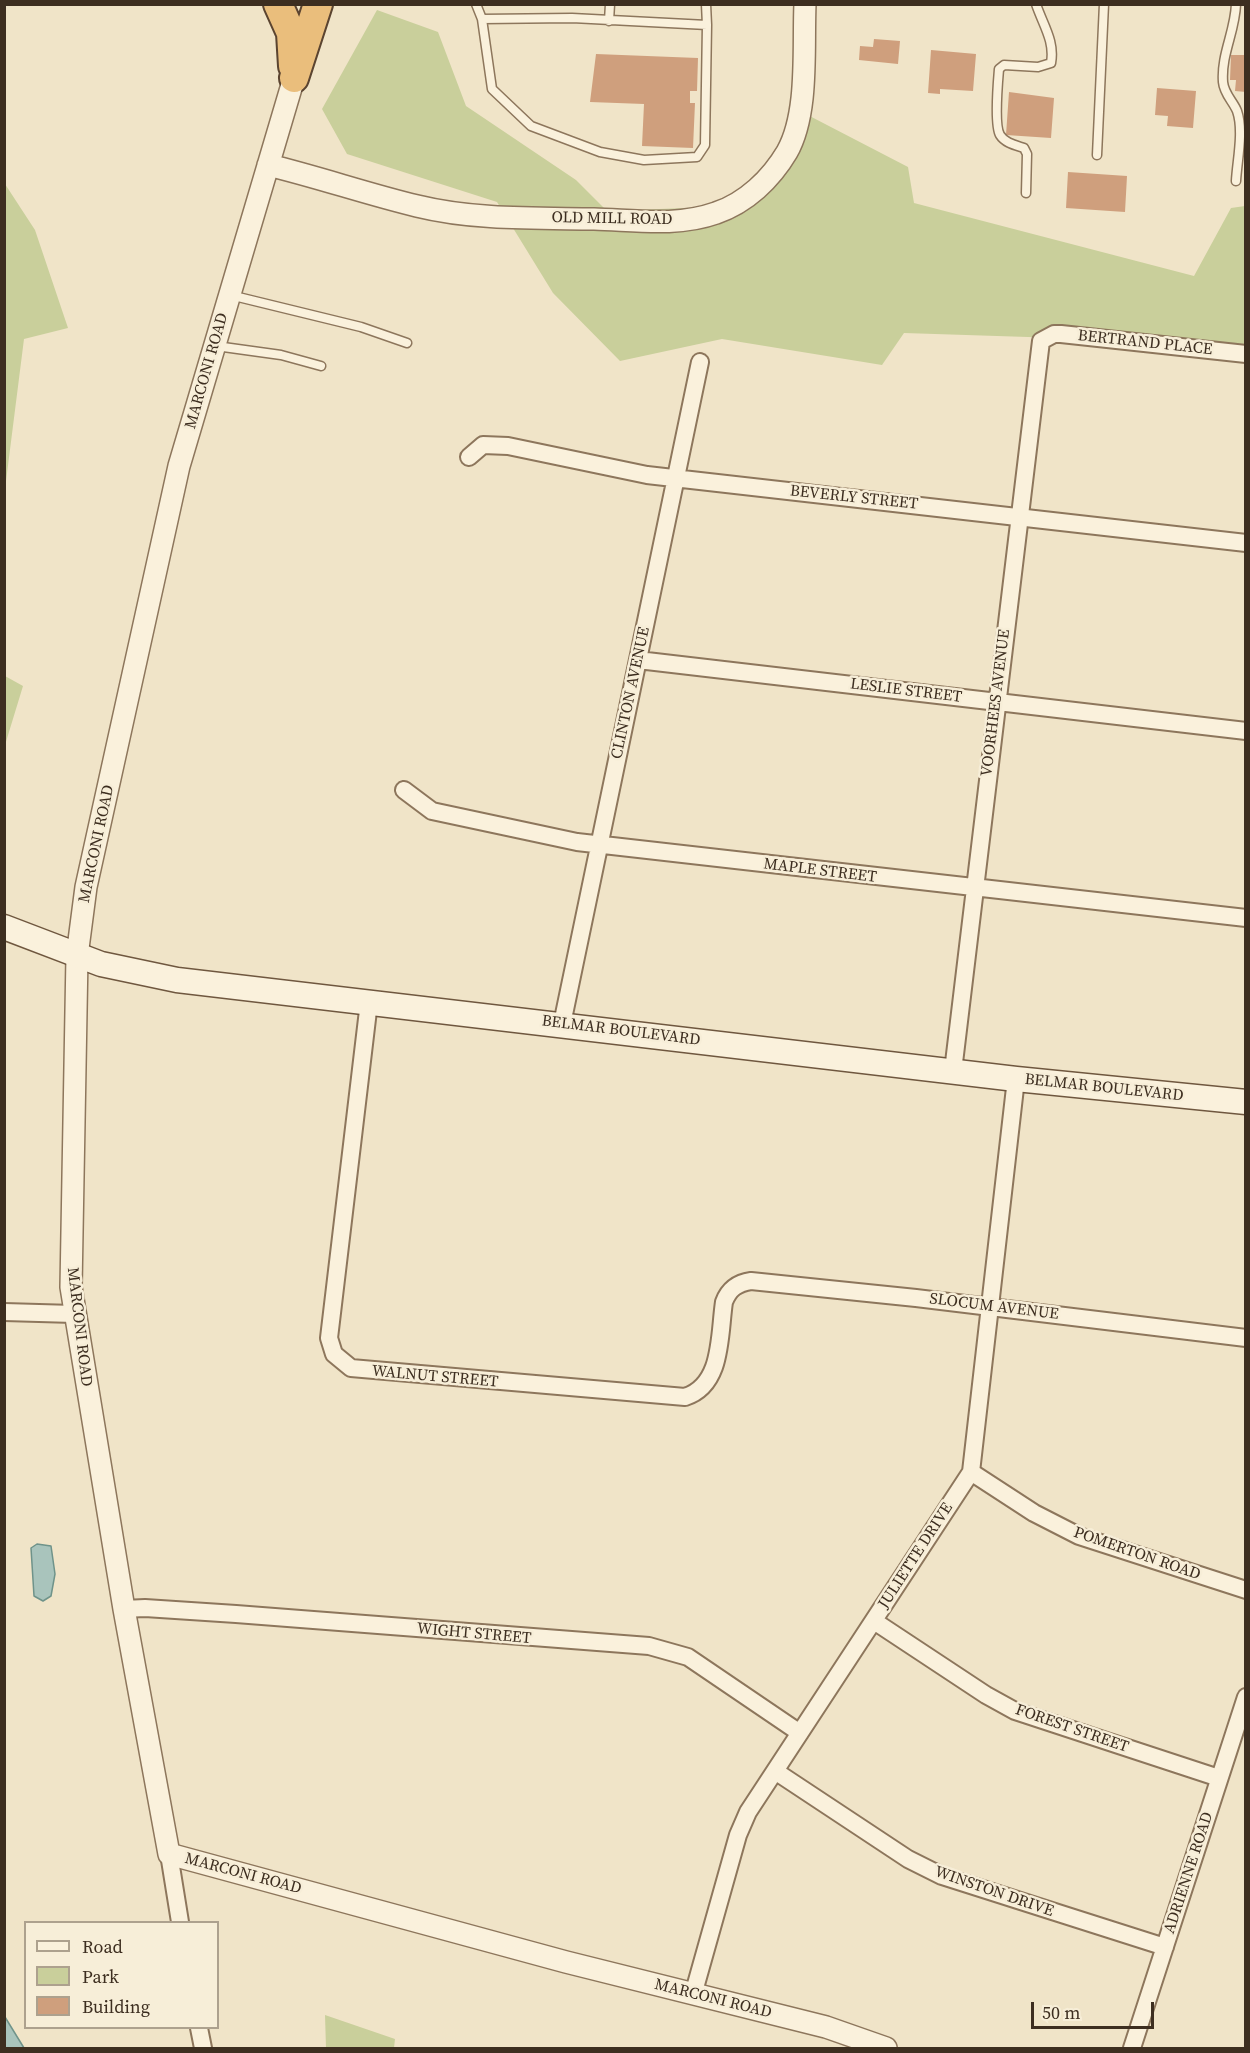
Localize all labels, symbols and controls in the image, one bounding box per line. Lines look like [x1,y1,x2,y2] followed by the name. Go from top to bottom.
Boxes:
[551,208,673,230] street label: OLD MILL ROAD
[181,311,233,431] street label: MARCONI ROAD
[1077,326,1213,360] street label: BERTRAND PLACE
[789,482,919,514] street label: BEVERLY STREET
[608,625,654,761] street label: CLINTON AVENUE
[977,628,1015,778] street label: VOORHEES AVENUE
[849,675,963,707] street label: LESLIE STREET
[75,783,119,905] street label: MARCONI ROAD
[762,855,878,887] street label: MAPLE STREET
[541,1012,701,1050] street label: BELMAR BOULEVARD
[1024,1070,1184,1106] street label: BELMAR BOULEVARD
[62,1266,96,1388] street label: MARCONI ROAD
[928,1290,1060,1324] street label: SLOCUM AVENUE
[371,1362,499,1392] street label: WALNUT STREET
[875,1499,957,1613] street label: JULIETTE DRIVE
[1071,1523,1203,1585] street label: POMERTON ROAD
[416,1619,532,1649] street label: WIGHT STREET
[1013,1701,1131,1757] street label: FOREST STREET
[1160,1810,1218,1936] street label: ADRIENNE ROAD
[183,1849,303,1899] street label: MARCONI ROAD
[932,1863,1056,1921] street label: WINSTON DRIVE
[24,1921,219,2029] legend
[82,1934,123,1959] text: Road
[82,1964,119,1989] text: Park
[652,1975,774,2023] street label: MARCONI ROAD
[1034,1990,1157,2028] scale bar
[82,1994,150,2019] text: Building
[1042,2000,1080,2025] text: 50 m

